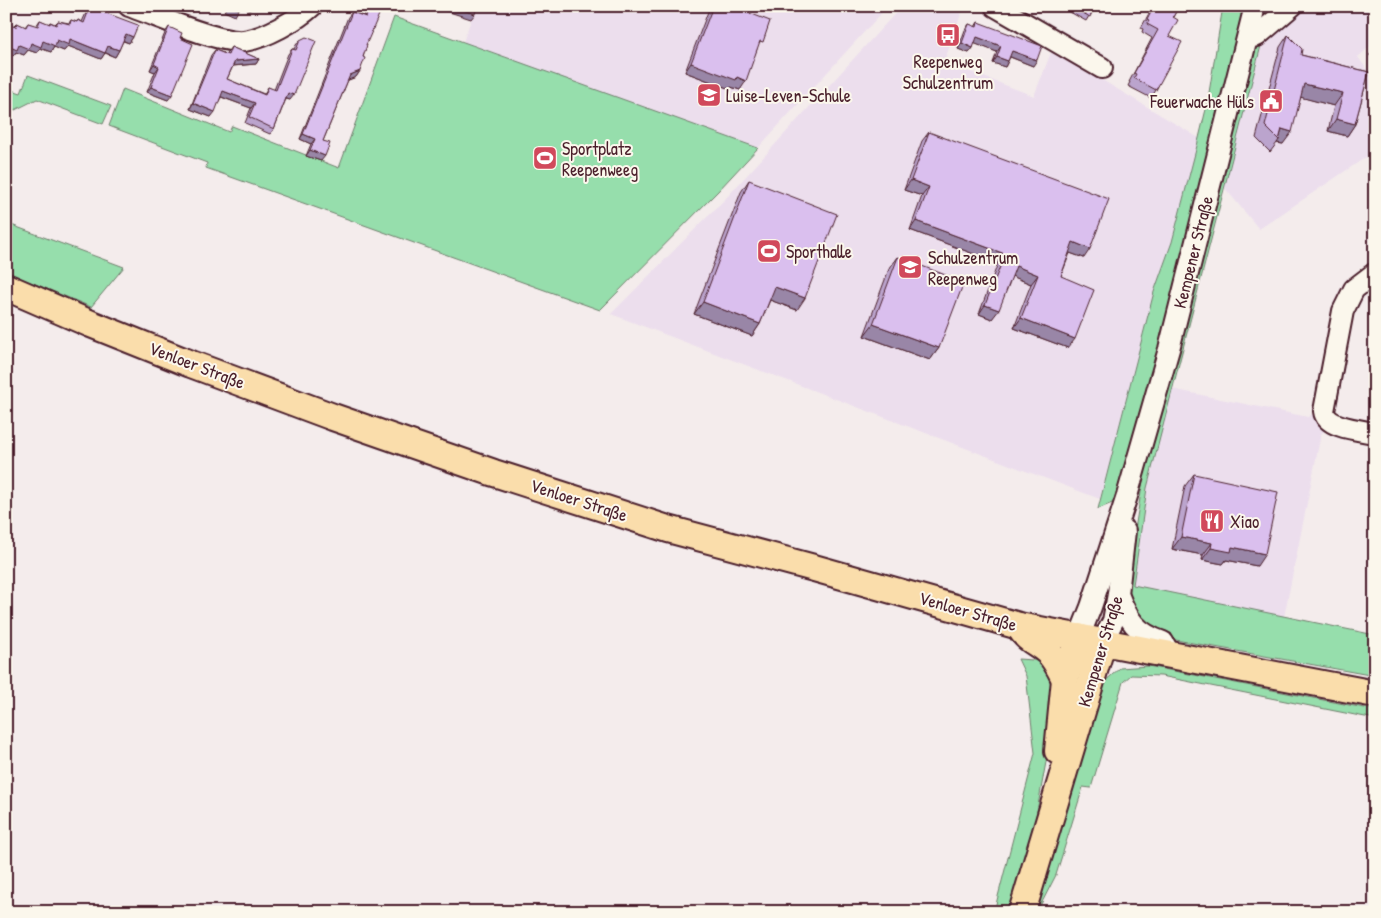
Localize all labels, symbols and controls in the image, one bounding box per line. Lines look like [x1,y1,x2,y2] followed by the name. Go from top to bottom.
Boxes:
[935,22,961,48] bus stop icon: Reepenweg Schulzentrum
[903,49,993,95] place label: Reepenweg Schulzentrum
[696,82,722,108] school or university icon: Luise-Leven-Schule
[726,83,851,108] place label: Luise-Leven-Schule
[1258,88,1284,114] public building icon: Feuerwache Hüls
[1149,89,1254,114] place label: Feuerwache Hüls
[562,136,638,182] place label: Sportplatz Reepenweeg
[532,145,558,171] sports icon: Sportplatz Reepenweeg
[1167,193,1219,311] street label: Kempener Straße
[756,238,782,264] sports icon: Sporthalle
[786,239,852,264] place label: Sporthalle
[928,245,1018,291] place label: Schulzentrum Reepenweg
[897,254,923,280] school or university icon: Schulzentrum Reepenweg
[145,335,249,395] street label: Venloer Straße
[527,473,631,527] street label: Venloer Straße
[1199,508,1225,534] restaurant icon: Xiao
[1230,509,1259,534] place label: Xiao
[916,585,1020,637] street label: Venloer Straße
[1071,592,1129,710] street label: Kempener Straße

